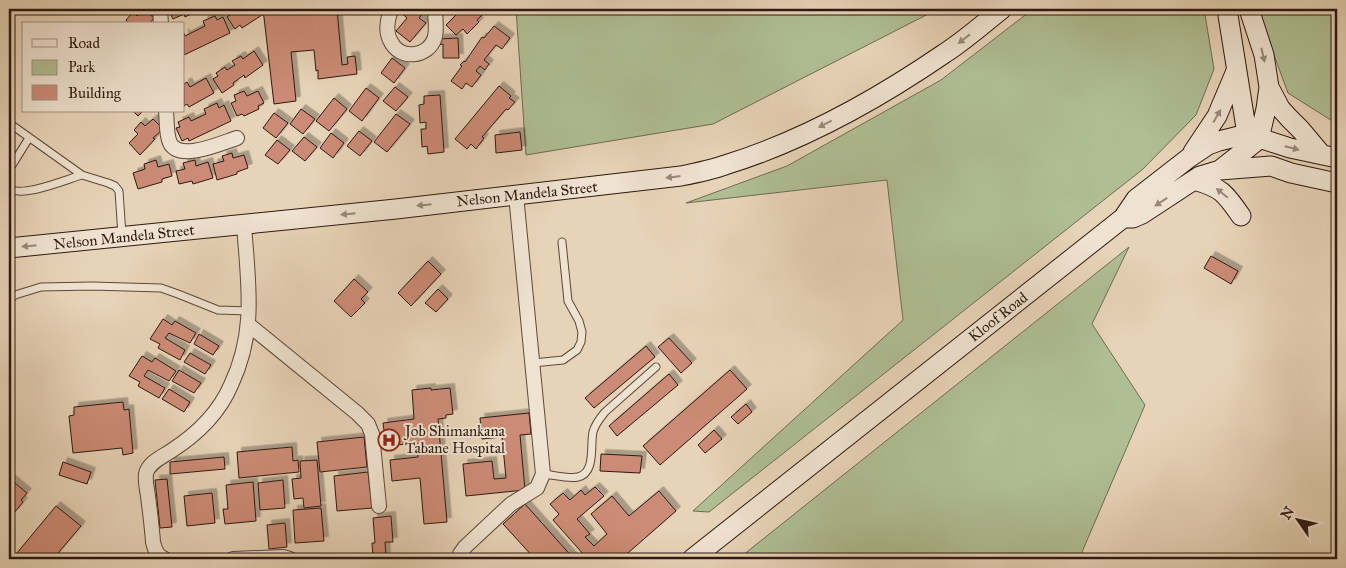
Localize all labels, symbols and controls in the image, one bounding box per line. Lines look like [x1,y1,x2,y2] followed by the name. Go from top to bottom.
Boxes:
[22,22,185,112] legend
[958,33,971,44] one-way arrow
[68,34,100,52] text: Road
[1259,48,1267,63] one-way arrow
[68,58,95,76] text: Park
[68,84,122,102] text: Building
[1212,110,1221,123] one-way arrow
[818,120,833,128] one-way arrow
[1284,144,1299,152] one-way arrow
[664,173,680,181] one-way arrow
[456,178,599,210] street label: Nelson Mandela Street
[1216,187,1229,198] one-way arrow
[1154,197,1168,207] one-way arrow
[416,201,432,209] one-way arrow
[339,210,355,218] one-way arrow
[53,221,196,253] street label: Nelson Mandela Street
[21,242,37,250] one-way arrow
[965,288,1032,346] street label: Kloof Road
[403,422,506,457] place label: Job Shimankana Tabane Hospital
[377,428,401,452] hospital icon: Job Shimankana Tabane Hospital
[1274,496,1324,546] north arrow
[1277,503,1298,523] text: N

